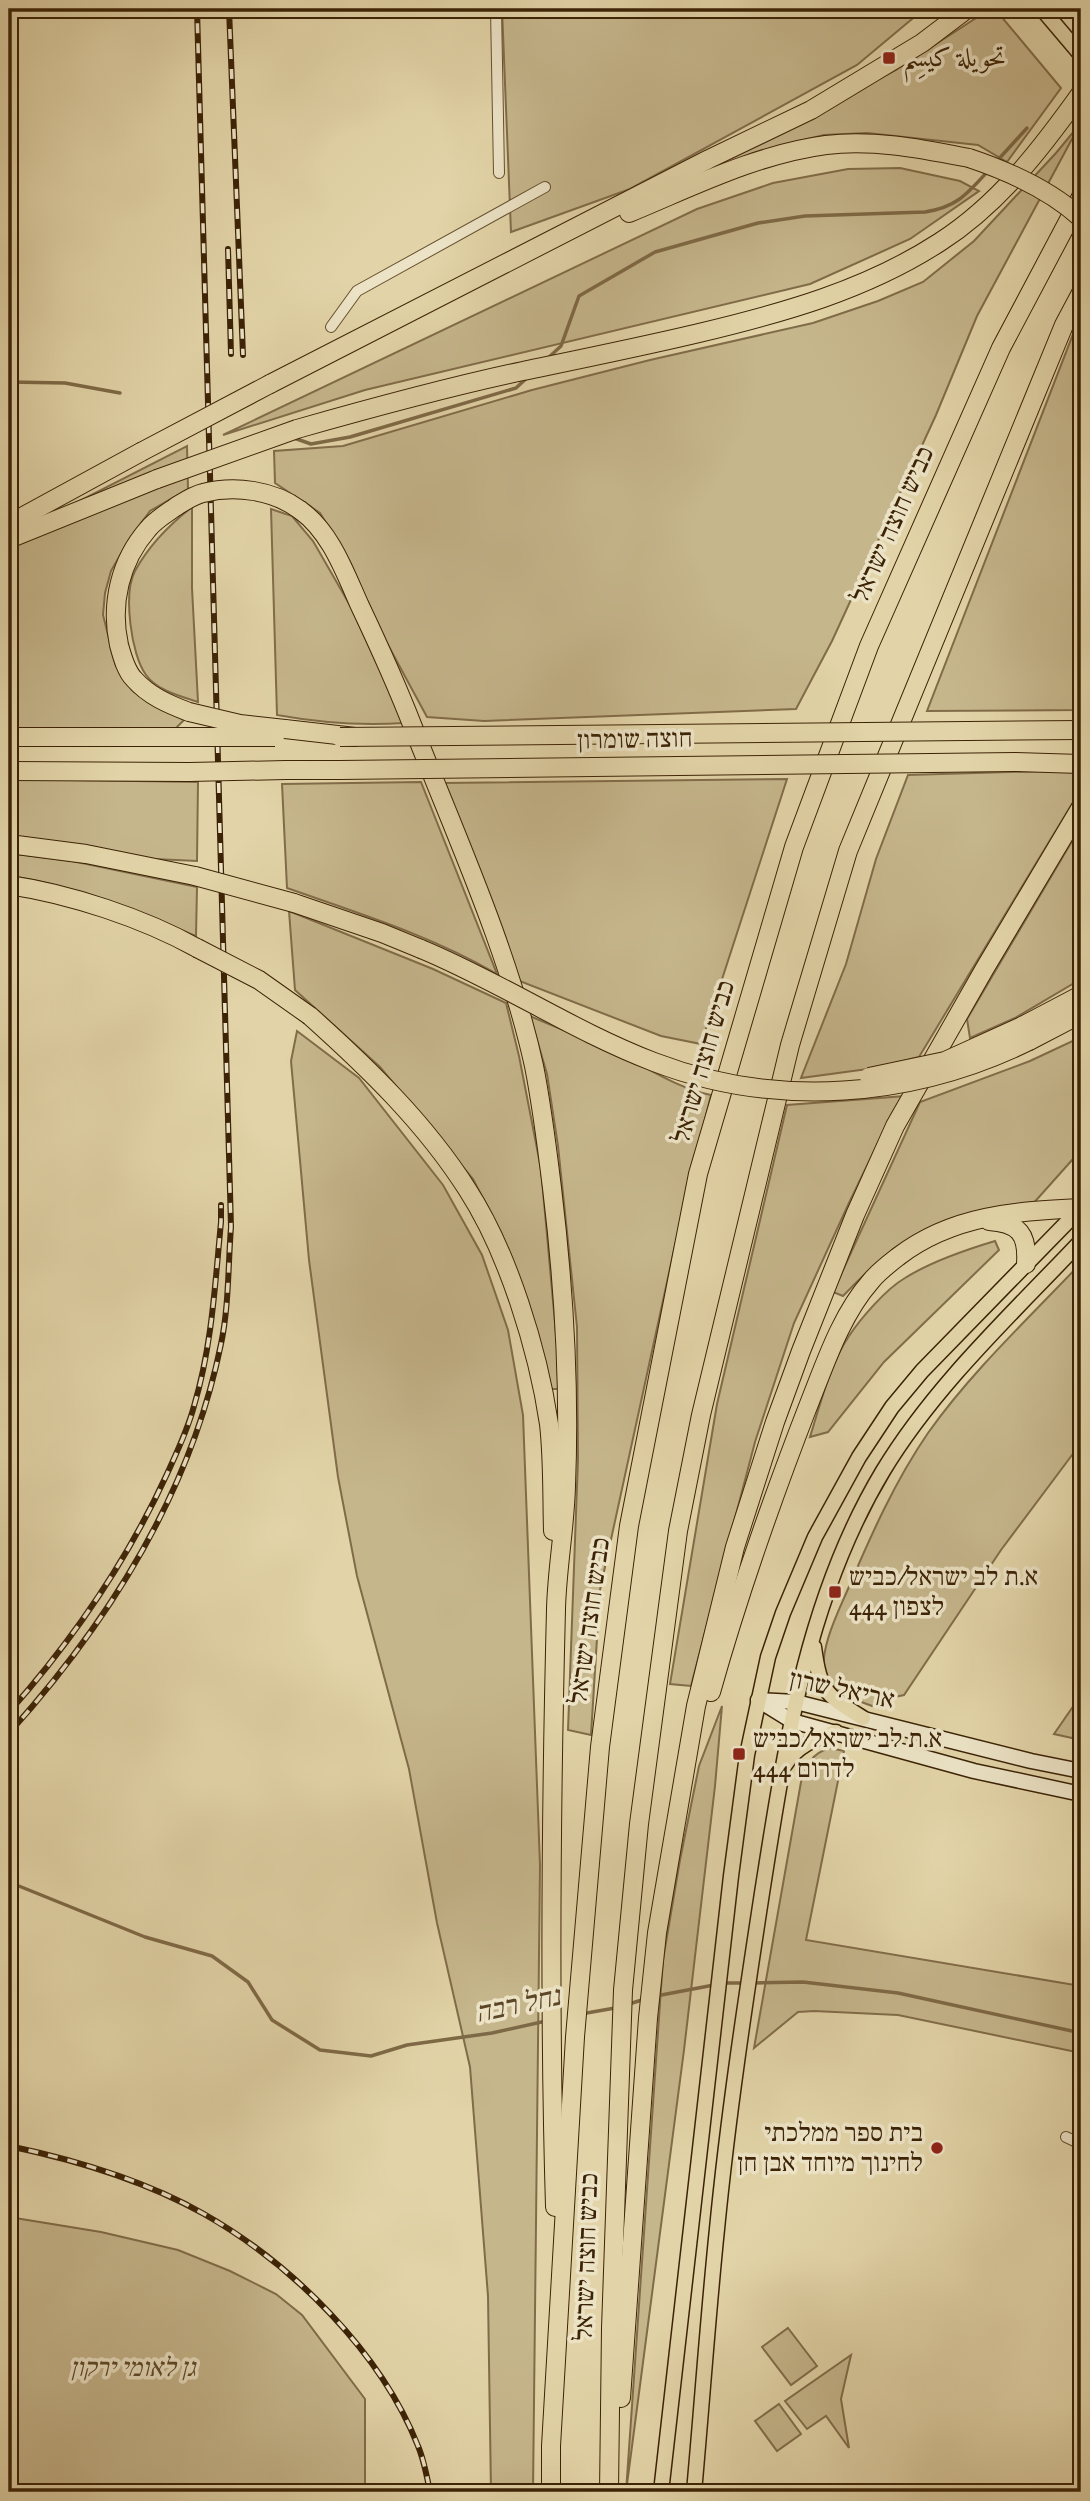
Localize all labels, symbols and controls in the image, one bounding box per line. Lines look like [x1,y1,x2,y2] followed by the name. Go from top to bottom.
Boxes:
[903,42,1006,83] place label: تحويلة كيسِم
[881,50,897,66] marker: تحويلة كيسِم
[844,441,942,609] street label: כביש חוצה ישראל
[577,722,693,758] street label: חוצה שומרון
[665,977,743,1147] street label: כביש חוצה ישראל
[562,1535,618,1707] street label: כביש חוצה ישראל
[849,1561,1038,1624] place label: א.ת לב ישראל/כביש 444 לצפון
[827,1584,843,1600] marker: א.ת לב ישראל/כביש 444 לצפון
[786,1663,898,1717] street label: אריאל שרון
[753,1723,942,1786] place label: א.ת לב ישראל/כביש 444 לדרום
[731,1746,747,1762] marker: א.ת לב ישראל/כביש 444 לדרום
[472,1979,566,2032] water label: נחל רבה
[737,2117,923,2180] place label: בית ספר ממלכתי לחינוך מיוחד אבן חן
[929,2140,945,2156] marker: בית ספר ממלכתי לחינוך מיוחד אבן חן
[568,2172,606,2342] street label: כביש חוצה ישראל
[70,2352,197,2385] park label: גן לאומי ירקון

